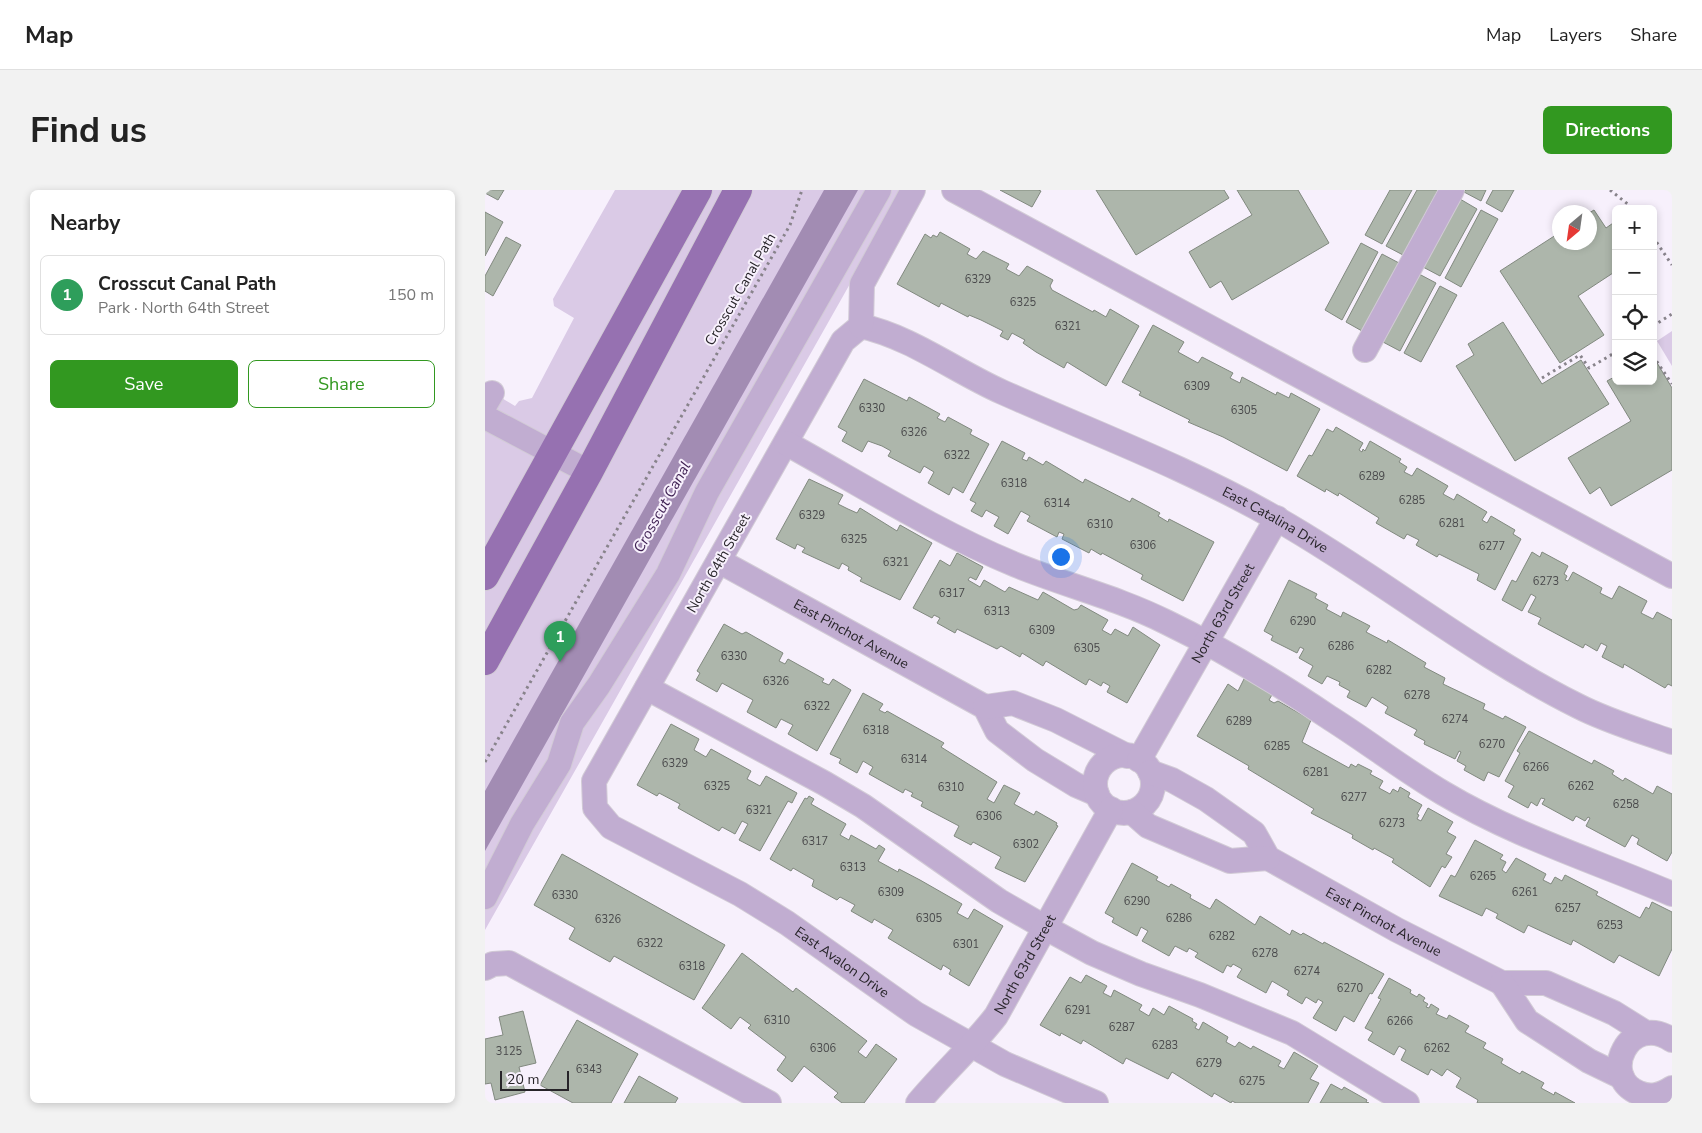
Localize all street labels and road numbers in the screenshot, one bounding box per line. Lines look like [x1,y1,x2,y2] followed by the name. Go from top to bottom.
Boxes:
[700,230,780,349] street label: Crosscut Canal Path
[1219,482,1332,558] street label: East Catalina Drive
[682,510,755,616] street label: North 64th Street
[1187,560,1259,667] street label: North 63rd Street
[790,595,912,673] street label: East Pinchot Avenue
[1322,883,1445,961] street label: East Pinchot Avenue
[990,911,1061,1018] street label: North 63rd Street
[791,922,893,1002] street label: East Avalon Drive

